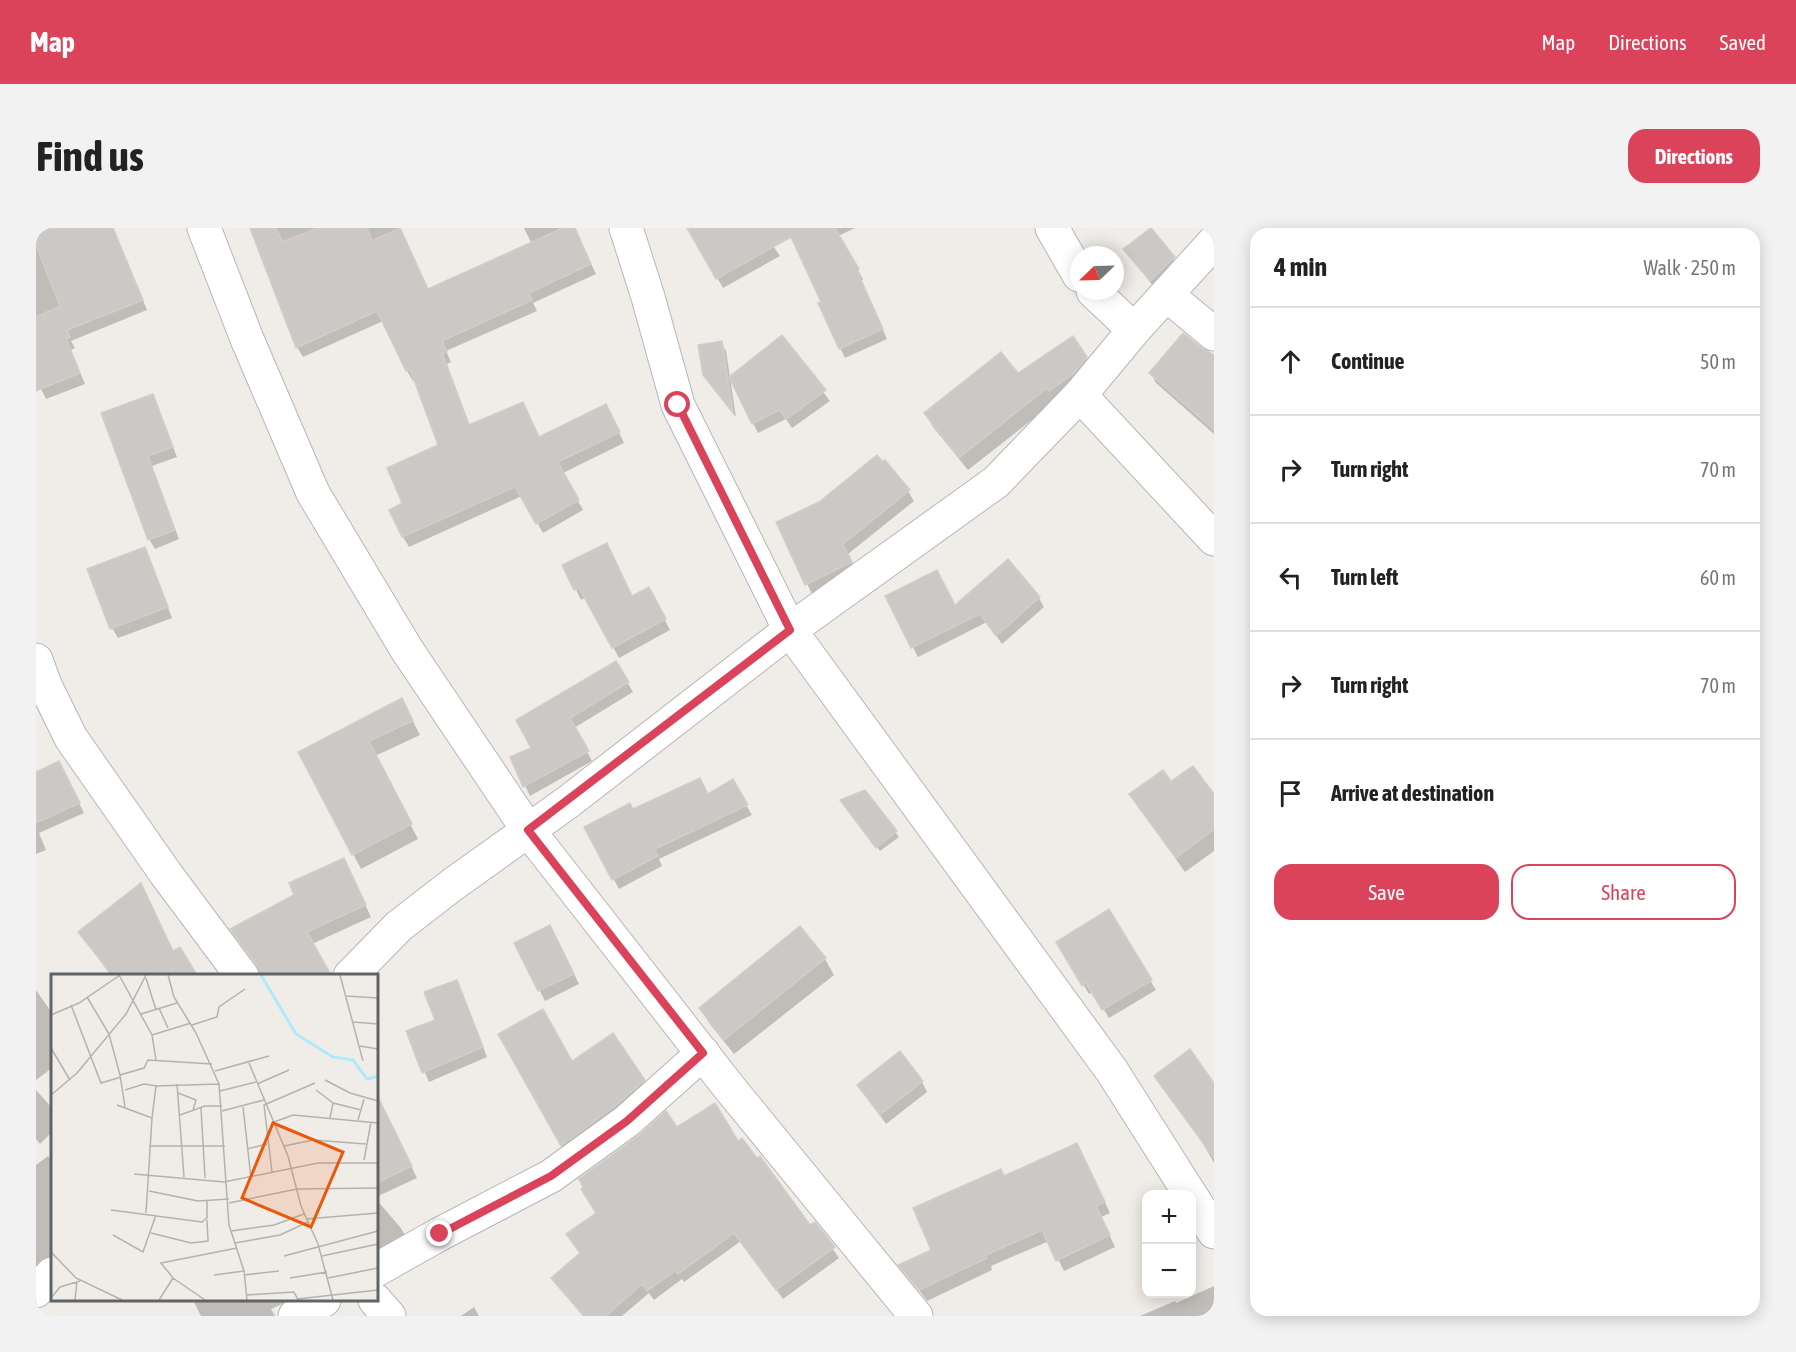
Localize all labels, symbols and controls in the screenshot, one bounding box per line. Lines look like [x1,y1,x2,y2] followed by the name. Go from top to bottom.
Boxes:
[30,26,75,58] text: Map
[1541,30,1575,54] text: Map
[1608,30,1687,54] text: Directions
[1720,30,1766,54] text: Saved
[1628,129,1760,183] button: Directions
[36,132,144,180] text: Find us
[1070,246,1124,300] north arrow
[1274,252,1327,282] text: 4 min
[1644,256,1736,279] text: Walk · 250 m
[1274,345,1307,378] icon: ahead
[1331,348,1405,374] text: Continue
[1700,350,1736,373] text: 50 m
[664,391,690,417] route start
[1274,453,1307,486] icon: right
[1331,456,1408,482] text: Turn right
[1700,458,1736,481] text: 70 m
[1274,561,1307,594] icon: left
[1331,564,1398,590] text: Turn left
[1700,566,1736,589] text: 60 m
[1274,669,1307,702] icon: right
[1331,672,1408,698] text: Turn right
[1700,674,1736,697] text: 70 m
[1274,777,1307,810] icon: arrive
[1331,780,1494,806] text: Arrive at destination
[1274,864,1499,920] button: Save
[1511,864,1736,920] button: Share
[51,974,378,1301] inset map
[1142,1190,1196,1298] map controls
[1142,1190,1196,1244] button: +
[426,1220,452,1246] route end
[1142,1244,1196,1298] button: −

